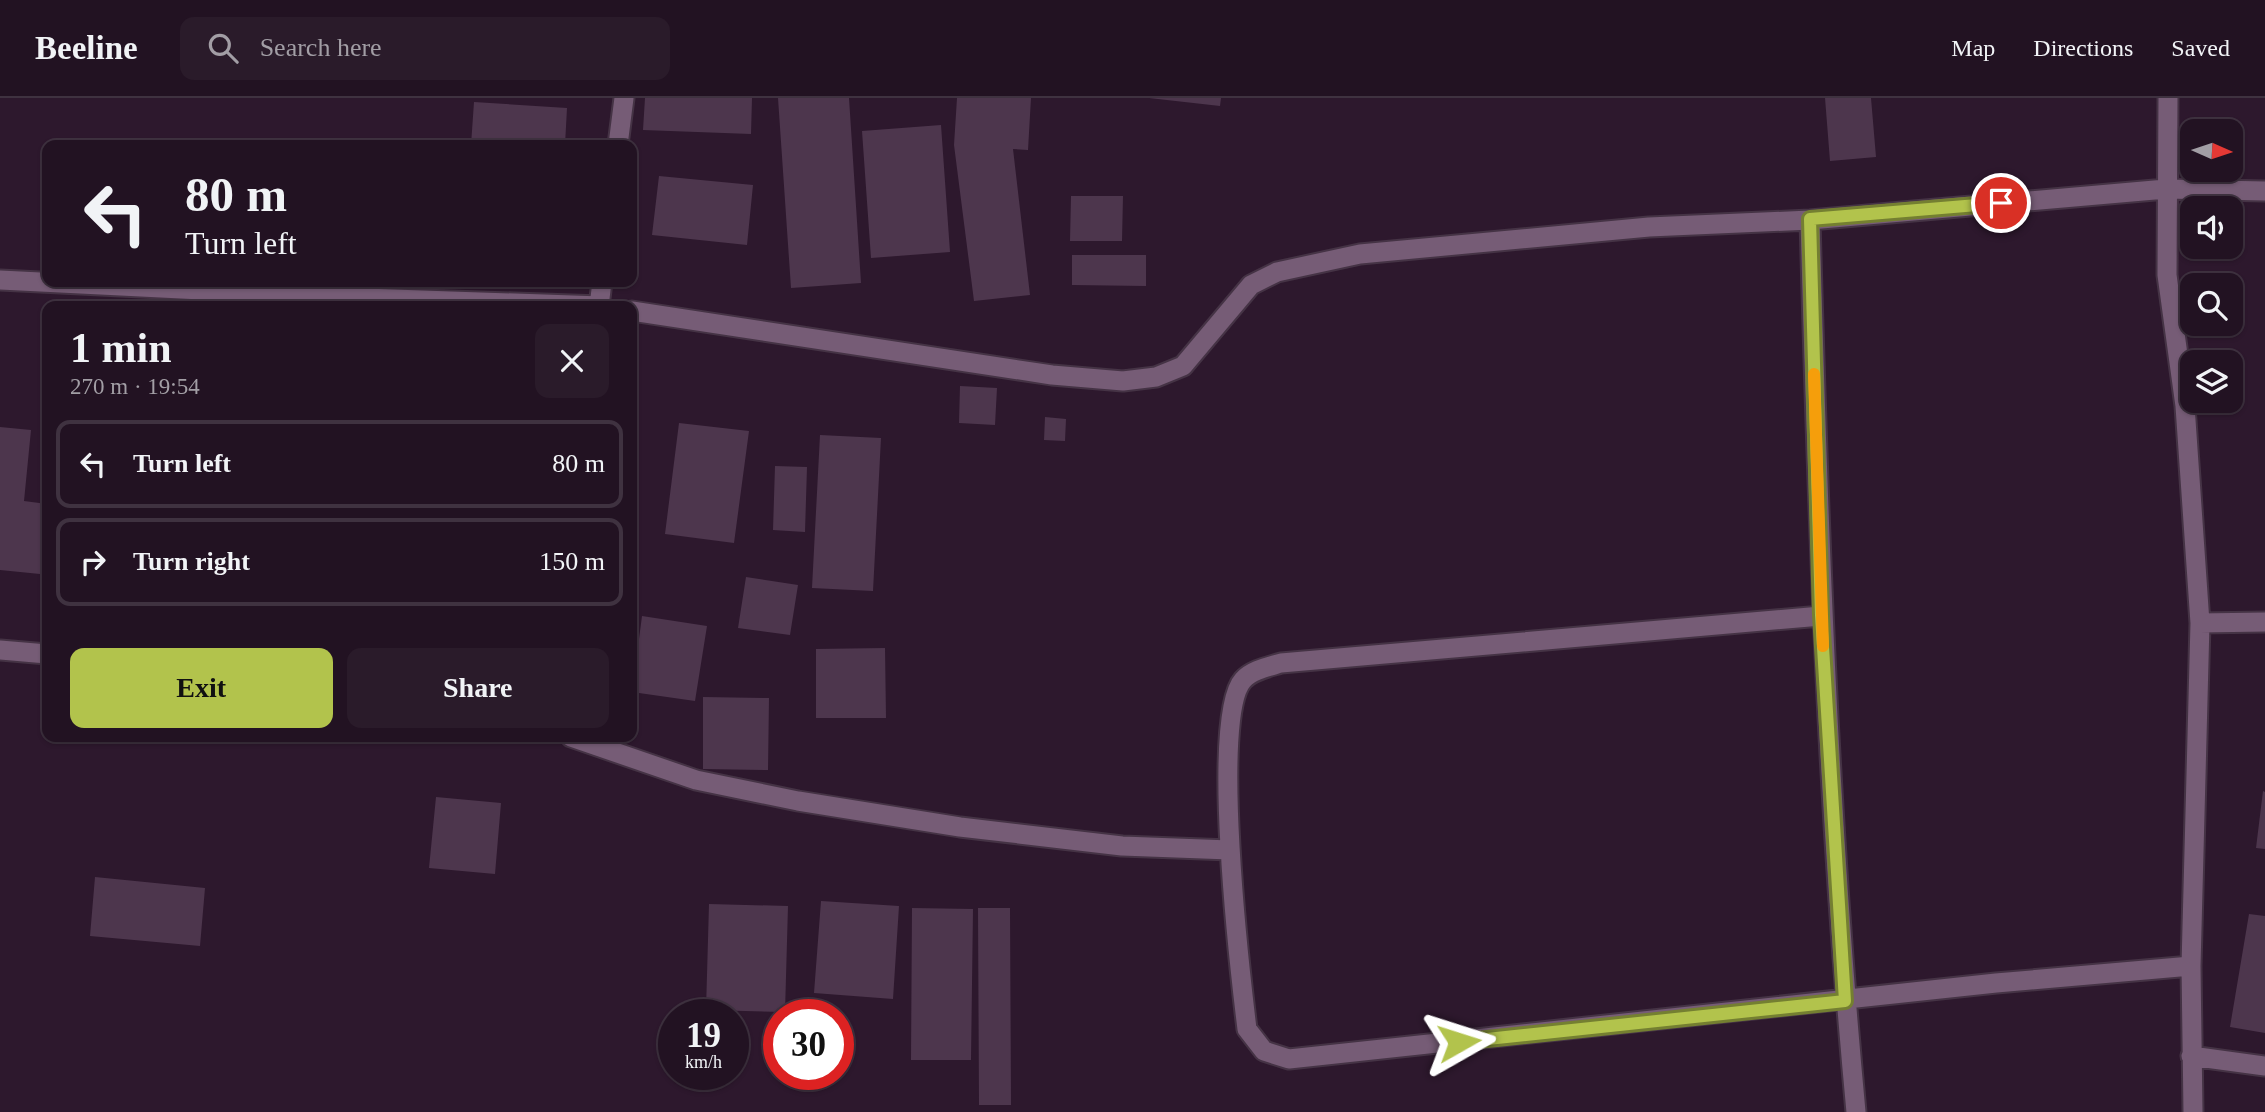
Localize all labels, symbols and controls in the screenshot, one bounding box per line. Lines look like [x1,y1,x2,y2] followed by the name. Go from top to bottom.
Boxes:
[180,17,670,80] search box
[204,29,242,67] icon: search
[35,30,138,66] text: Beeline
[260,33,382,62] text: Search here
[1951,35,1995,61] text: Map
[2033,35,2133,61] text: Directions
[2171,35,2230,61] text: Saved
[2180,119,2244,182] north arrow
[2180,119,2243,413] map controls
[185,167,287,222] text: 80 m
[70,168,161,259] icon: left
[1971,173,2031,233] pin
[1982,184,2020,222] icon: arrive
[2180,196,2243,259] button: sound
[185,225,297,261] text: Turn left
[2180,273,2243,336] button: search
[535,324,609,398] button: close
[70,325,172,371] text: 1 min
[2180,350,2243,413] button: layers
[70,374,200,399] text: 270 m · 19:54
[74,445,112,483] icon: left
[133,449,231,478] text: Turn left
[552,449,605,478] text: 80 m
[74,543,112,581] icon: right
[133,547,250,576] text: Turn right
[539,547,605,576] text: 150 m
[70,648,333,728] button: Exit
[347,648,609,728] button: Share
[763,999,854,1090] speed limit sign: 30
[1422,1005,1496,1079] position arrow
[686,1016,721,1055] text: 19
[685,1052,722,1072] text: km/h

